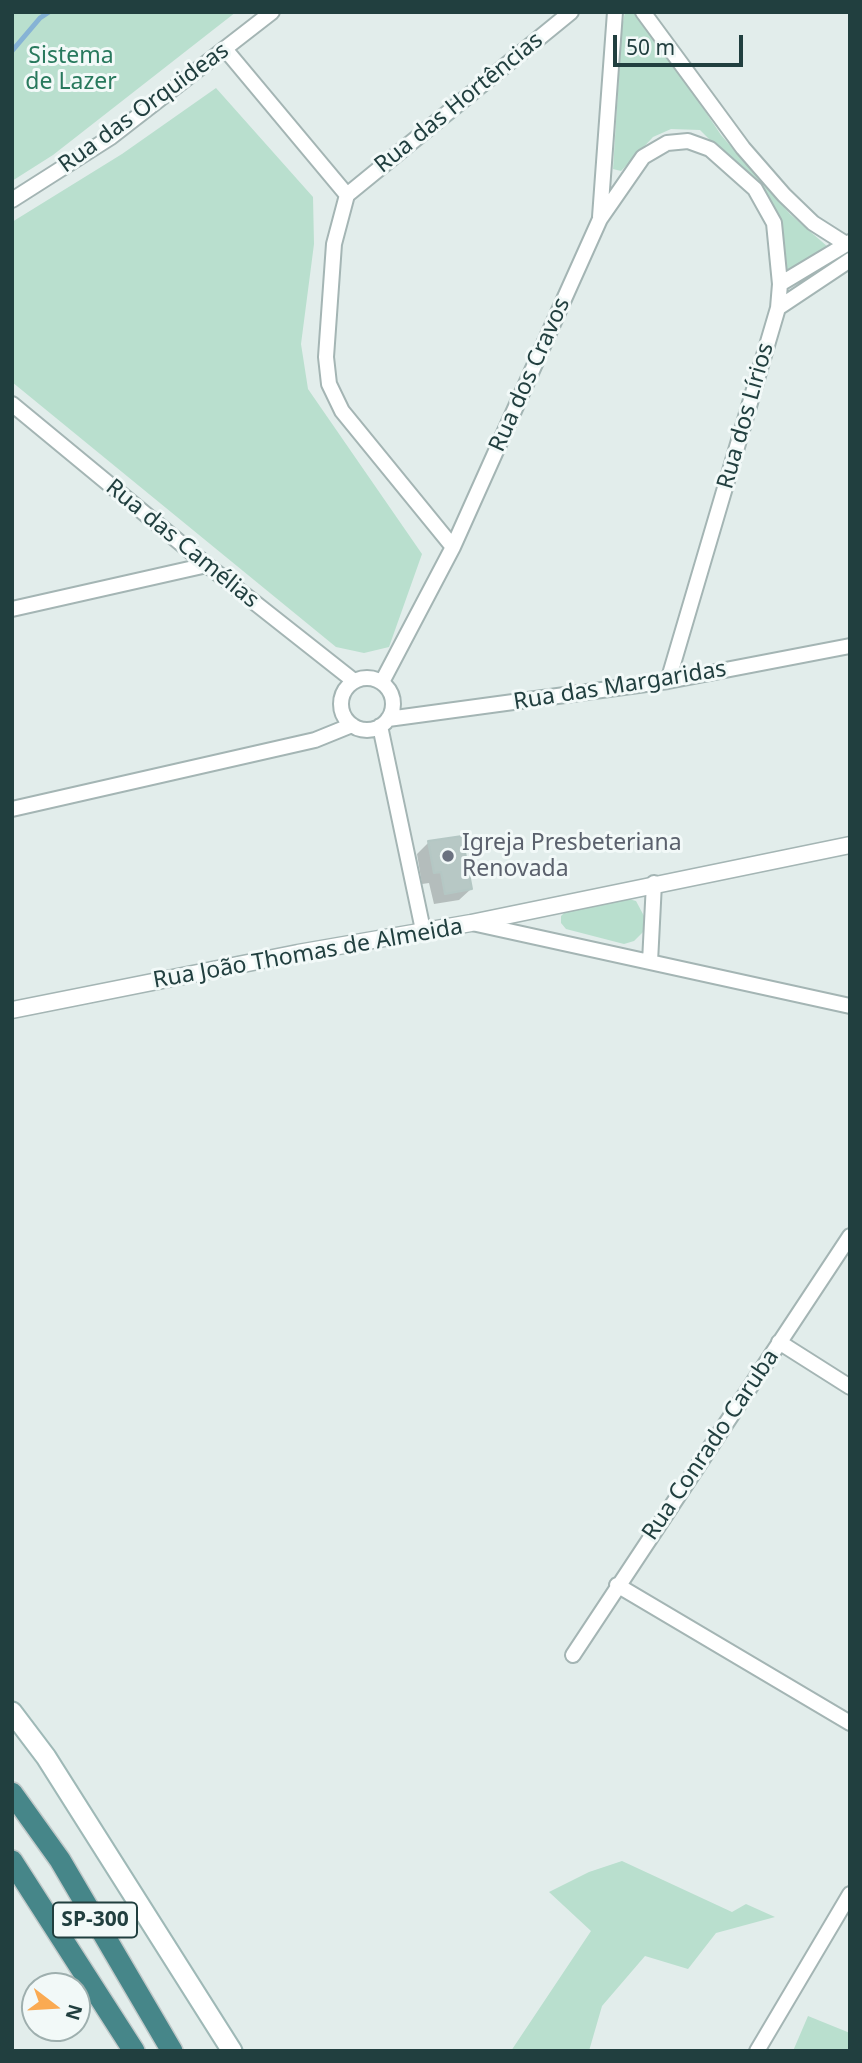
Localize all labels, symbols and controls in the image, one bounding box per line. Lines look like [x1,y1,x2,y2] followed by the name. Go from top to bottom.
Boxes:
[617,21,746,65] scale bar
[369,27,549,179] street label: Rua das Hortências
[626,33,675,61] text: 50 m
[53,37,235,179] street label: Rua das Orquideas
[25,42,117,96] park label: Sistema de Lazer
[484,294,576,456] street label: Rua dos Cravos
[712,340,780,492] street label: Rua dos Lírios
[100,474,264,614] street label: Rua das Camélias
[512,656,728,716] street label: Rua das Margaridas
[462,829,682,883] place label: Igreja Presbeteriana Renovada
[440,848,456,864] marker: Igreja Presbeteriana Renovada
[151,913,465,995] street label: Rua João Thomas de Almeida
[637,1344,785,1546] street label: Rua Conrado Caruba
[53,1902,137,1938] road number: SP-300
[21,1972,91,2042] north arrow
[59,2001,89,2024] text: N

